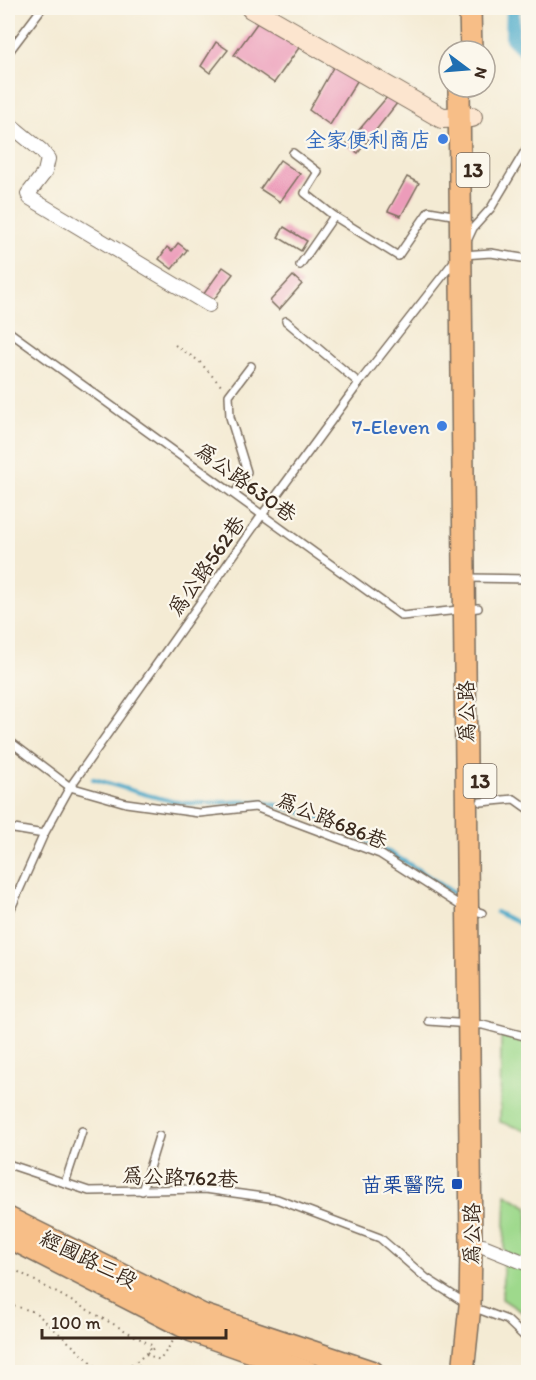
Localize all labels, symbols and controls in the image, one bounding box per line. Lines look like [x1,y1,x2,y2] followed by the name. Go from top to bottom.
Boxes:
[437,39,497,99] north arrow
[470,65,492,81] text: N
[305,127,431,152] place label: 全家便利商店
[436,132,450,146] marker: 全家便利商店
[456,153,490,187] road number: 13
[352,414,430,439] place label: 7-Eleven
[435,419,449,433] marker: 7-Eleven
[190,437,302,527] street label: 為公路630巷
[162,511,250,621] street label: 為公路562巷
[453,680,479,744] street label: 為公路
[464,764,496,798] road number: 13
[273,786,391,854] street label: 為公路686巷
[121,1162,239,1192] street label: 為公路762巷
[361,1172,445,1197] place label: 苗栗醫院
[450,1177,464,1191] marker: 苗栗醫院
[459,1203,484,1266] street label: 為公路
[36,1225,142,1293] street label: 經國路三段
[42,1302,226,1340] scale bar
[51,1312,101,1334] text: 100 m

